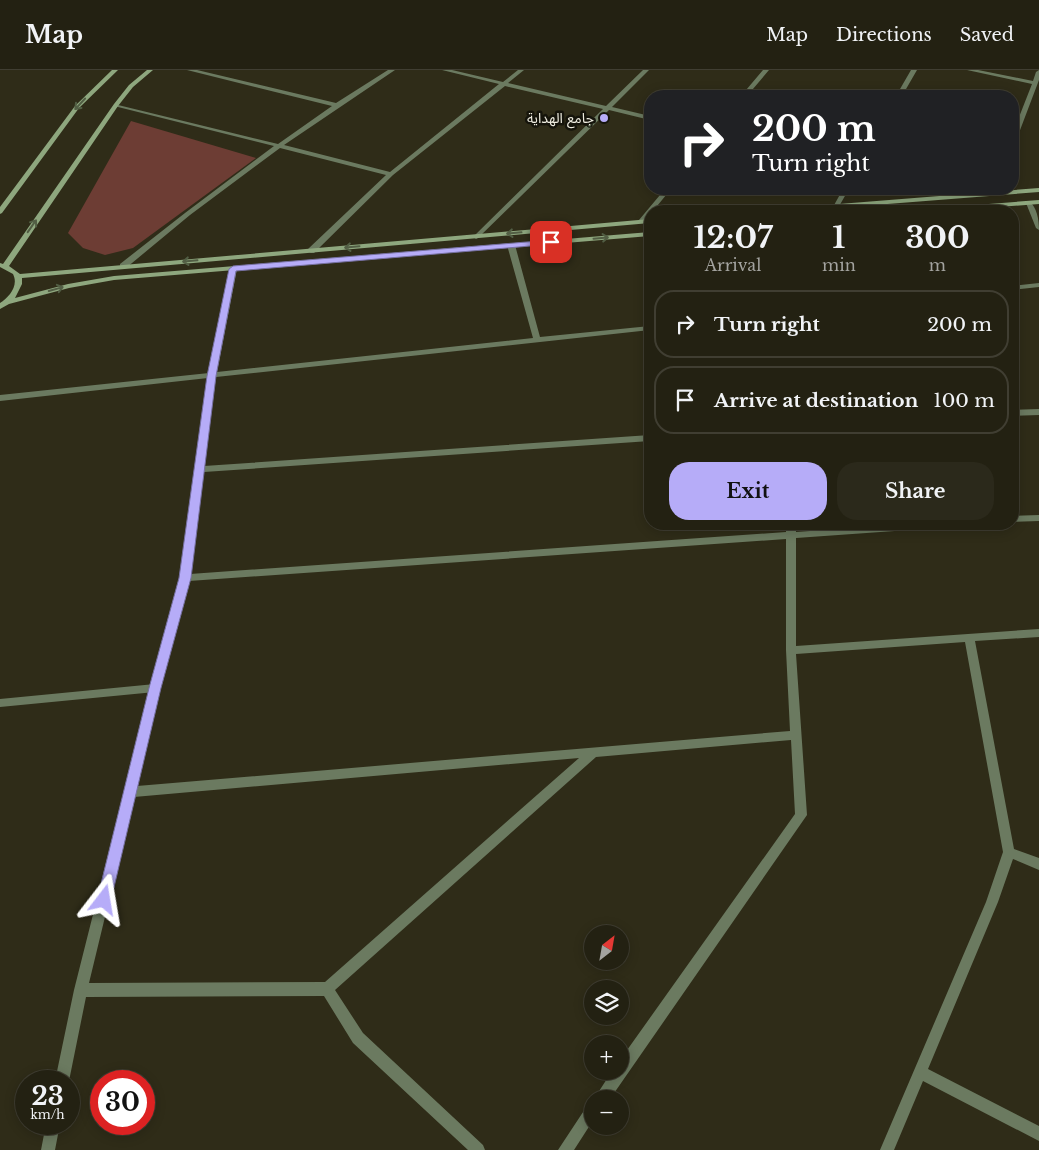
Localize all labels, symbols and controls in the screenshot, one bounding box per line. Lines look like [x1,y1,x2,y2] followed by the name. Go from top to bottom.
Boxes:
[25,20,83,49] text: Map
[766,24,808,46] text: Map
[836,24,932,46] text: Directions
[960,24,1014,46] text: Saved
[74,98,86,111] one-way arrow
[752,107,876,150] text: 200 m
[527,109,594,129] place label: جامع الهداية
[669,110,734,175] icon: right
[598,112,610,124] marker: جامع الهداية
[752,150,870,177] text: Turn right
[27,219,37,233] one-way arrow
[693,219,773,256] text: 12:07
[832,219,845,256] text: 1
[905,219,970,256] text: 300
[530,221,572,263] pin
[507,228,523,238] one-way arrow
[537,228,565,256] icon: arrive
[593,233,609,243] one-way arrow
[345,242,361,252] one-way arrow
[705,255,761,275] text: Arrival
[822,255,856,275] text: min
[929,255,946,275] text: m
[183,256,199,265] one-way arrow
[48,284,64,293] one-way arrow
[671,310,699,338] icon: right
[714,313,820,336] text: Turn right
[927,313,992,336] text: 200 m
[671,386,699,414] icon: arrive
[714,389,918,412] text: Arrive at destination
[933,389,995,412] text: 100 m
[669,462,827,520] button: Exit
[837,462,994,520] button: Share
[77,873,129,925] position arrow
[584,925,629,970] north arrow
[584,925,629,1135] map controls
[584,980,629,1025] button: layers
[584,1035,629,1080] button: +
[90,1070,155,1135] speed limit sign: 30
[31,1081,64,1112] text: 23
[584,1090,629,1135] button: −
[30,1107,65,1122] text: km/h

